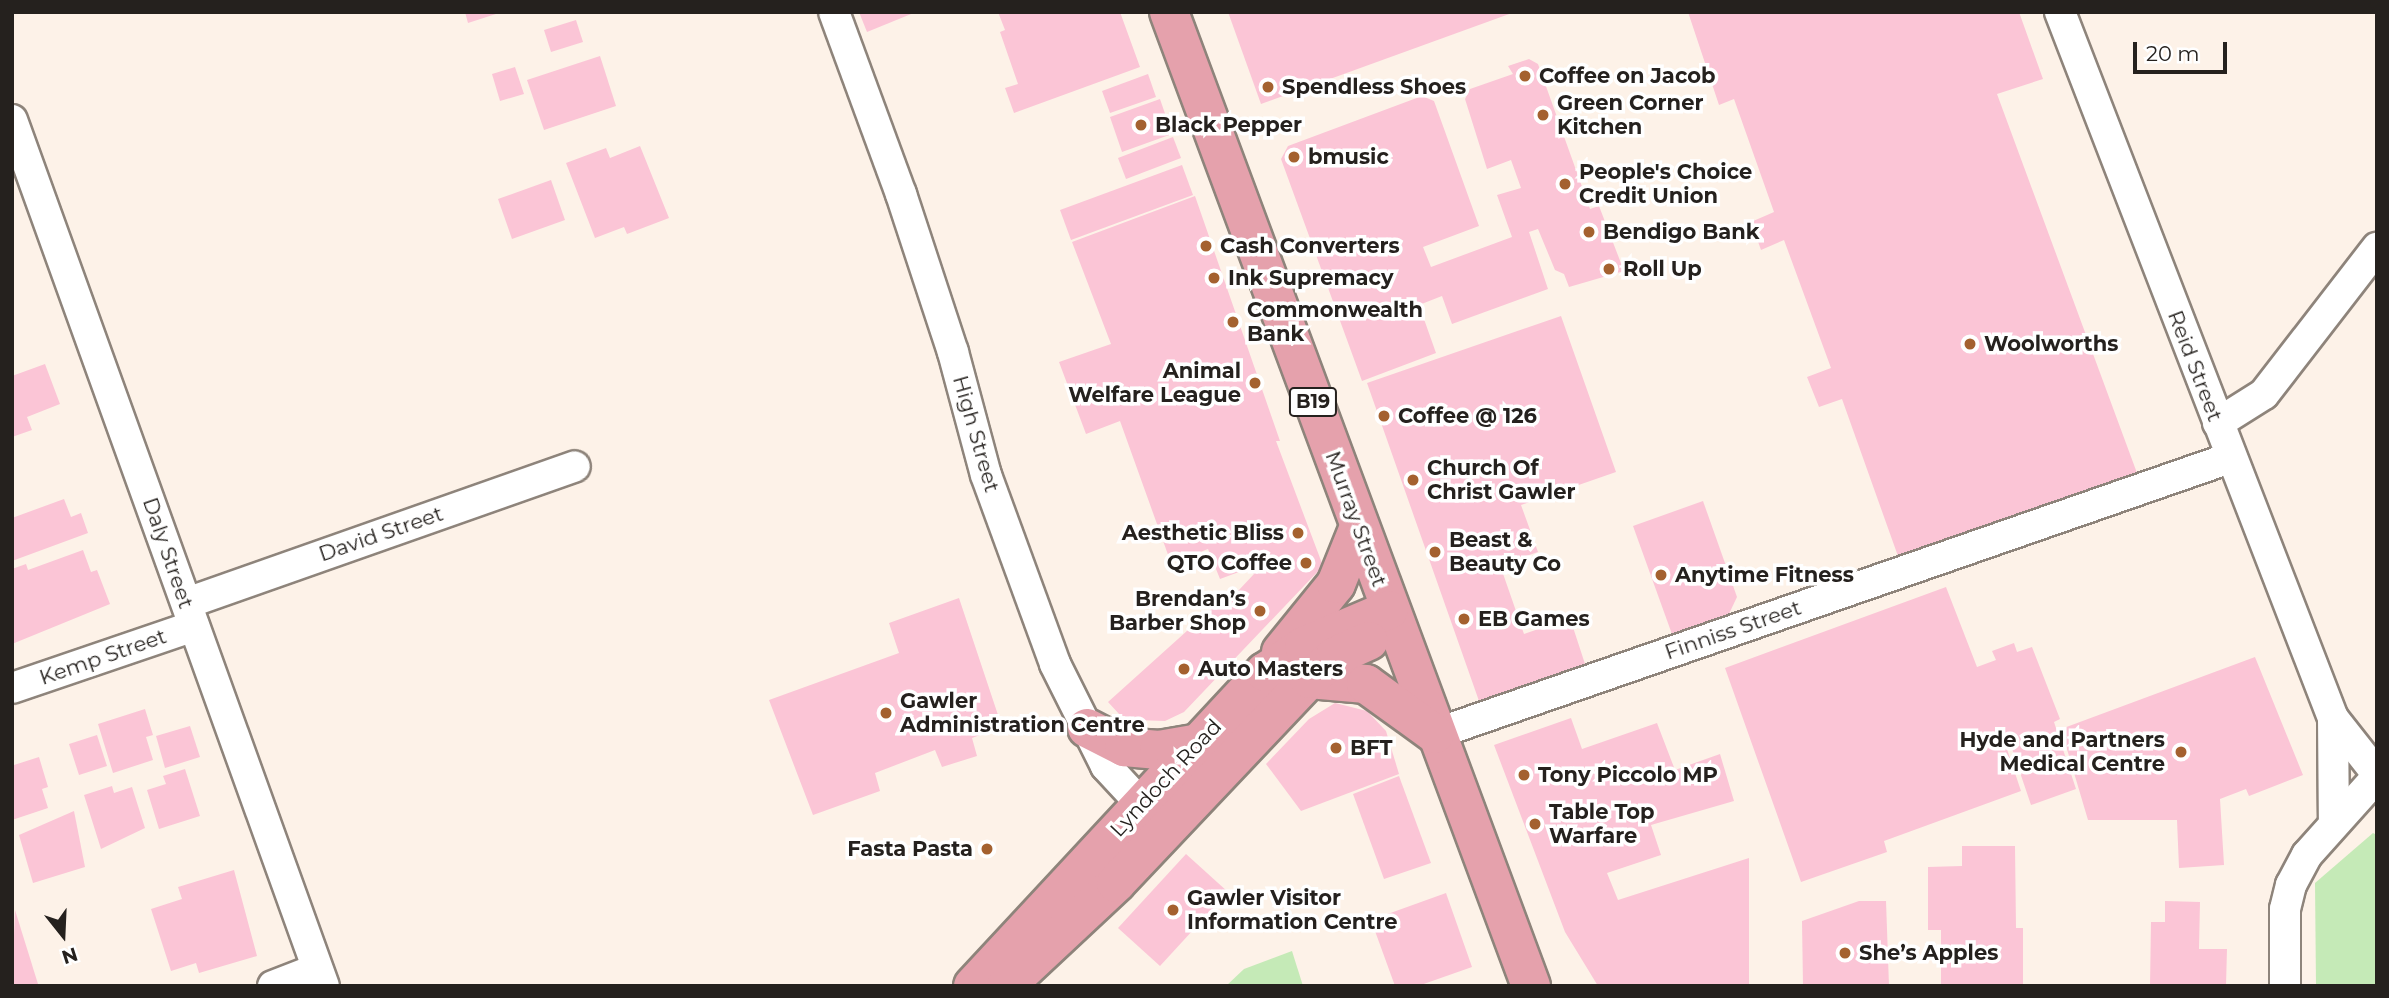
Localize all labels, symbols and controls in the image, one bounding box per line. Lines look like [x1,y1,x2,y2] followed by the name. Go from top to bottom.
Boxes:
[2137,28,2232,72] scale bar
[2146,41,2200,66] text: 20 m
[1539,63,1715,89] place label: Coffee on Jacob
[1517,68,1533,84] marker: Coffee on Jacob
[1282,74,1466,100] place label: Spendless Shoes
[1260,79,1276,95] marker: Spendless Shoes
[1557,90,1703,140] place label: Green Corner Kitchen
[1535,107,1551,123] marker: Green Corner Kitchen
[1155,112,1302,138] place label: Black Pepper
[1133,117,1149,133] marker: Black Pepper
[1308,144,1389,170] place label: bmusic
[1286,149,1302,165] marker: bmusic
[1579,159,1752,209] place label: People's Choice Credit Union
[1557,176,1573,192] marker: People's Choice Credit Union
[1603,219,1759,245] place label: Bendigo Bank
[1581,224,1597,240] marker: Bendigo Bank
[1220,233,1400,259] place label: Cash Converters
[1198,238,1214,254] marker: Cash Converters
[1623,256,1702,282] place label: Roll Up
[1601,261,1617,277] marker: Roll Up
[1228,265,1394,291] place label: Ink Supremacy
[1206,270,1222,286] marker: Ink Supremacy
[1247,297,1423,347] place label: Commonwealth Bank
[2162,307,2228,425] street label: Reid Street
[1225,314,1241,330] marker: Commonwealth Bank
[1984,331,2118,357] place label: Woolworths
[1962,336,1978,352] marker: Woolworths
[1068,358,1241,408] place label: Animal Welfare League
[947,373,1005,495] street label: High Street
[1247,375,1263,391] marker: Animal Welfare League
[1288,386,1338,418] road number: B19
[1398,403,1537,429] place label: Coffee @ 126
[1376,408,1392,424] marker: Coffee @ 126
[1320,448,1392,590] street label: Murray Street
[1427,455,1575,505] place label: Church Of Christ Gawler
[1405,472,1421,488] marker: Church Of Christ Gawler
[137,494,199,612] street label: Daly Street
[316,501,446,567] street label: David Street
[1122,520,1284,546] place label: Aesthetic Bliss
[1290,525,1306,541] marker: Aesthetic Bliss
[1449,527,1561,577] place label: Beast & Beauty Co
[1427,544,1443,560] marker: Beast & Beauty Co
[1167,550,1292,576] place label: QTO Coffee
[1298,555,1314,571] marker: QTO Coffee
[1675,562,1854,588] place label: Anytime Fitness
[1653,567,1669,583] marker: Anytime Fitness
[1109,586,1246,636] place label: Brendan’s Barber Shop
[1662,595,1804,665] street label: Finniss Street
[1252,603,1268,619] marker: Brendan’s Barber Shop
[1478,606,1590,632] place label: EB Games
[1456,611,1472,627] marker: EB Games
[36,623,170,691] street label: Kemp Street
[1198,656,1343,682] place label: Auto Masters
[1176,661,1192,677] marker: Auto Masters
[900,688,1145,738] place label: Gawler Administration Centre
[878,705,894,721] marker: Gawler Administration Centre
[1105,714,1227,842] street label: Lyndoch Road
[1959,727,2165,777] place label: Hyde and Partners Medical Centre
[1350,735,1393,761] place label: BFT
[1328,740,1344,756] marker: BFT
[2171,742,2191,762] marker: Hyde and Partners Medical Centre
[1538,762,1718,788] place label: Tony Piccolo MP
[1516,767,1532,783] marker: Tony Piccolo MP
[1549,799,1654,849] place label: Table Top Warfare
[1527,816,1543,832] marker: Table Top Warfare
[847,836,973,862] place label: Fasta Pasta
[979,841,995,857] marker: Fasta Pasta
[1187,885,1398,935] place label: Gawler Visitor Information Centre
[28,900,98,970] north arrow
[1165,902,1181,918] marker: Gawler Visitor Information Centre
[1859,940,1998,966] place label: She’s Apples
[59,942,81,969] text: N
[1837,945,1853,961] marker: She’s Apples

